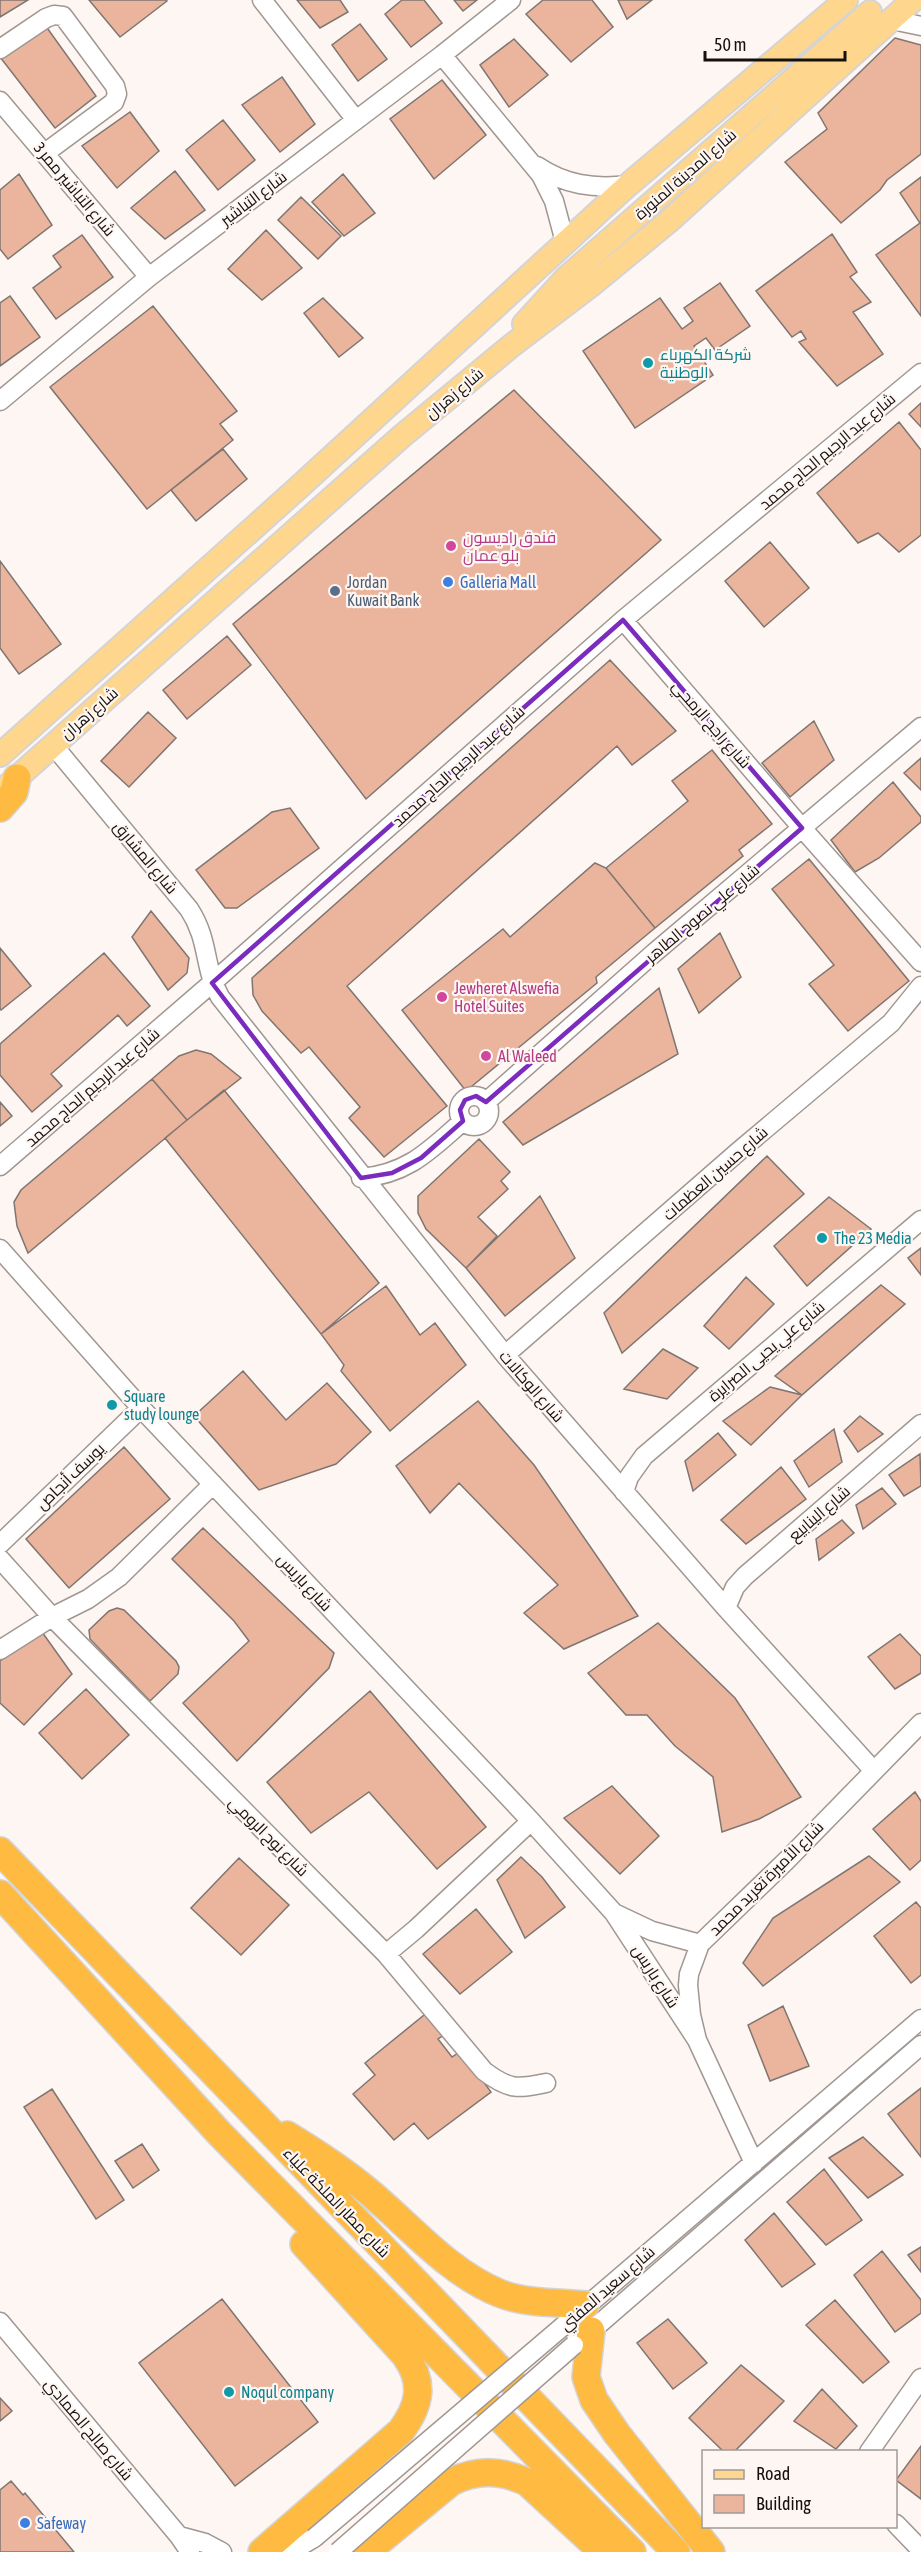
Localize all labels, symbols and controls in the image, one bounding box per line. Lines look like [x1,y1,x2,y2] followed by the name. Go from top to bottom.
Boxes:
[705,24,844,62] scale bar
[714,34,746,55] text: 50 m
[631,125,741,225] street label: شارع المدينة المنورة
[28,139,119,241] street label: شارع التباشير ممر 3
[215,167,292,232] street label: شارع التباشير
[660,345,752,382] place label: شركة الكهرباء الوطنية
[641,356,655,370] marker: شركة الكهرباء الوطنية
[421,364,488,425] street label: شارع زهران
[755,389,901,515] street label: شارع عبد الرحيم الحاج محمد
[463,528,556,566] place label: فندق راديسون بلو عمان
[444,539,458,553] marker: فندق راديسون بلو عمان
[347,573,420,609] place label: Jordan Kuwait Bank
[460,573,537,591] place label: Galleria Mall
[441,575,455,589] marker: Galleria Mall
[328,584,342,598] marker: Jordan Kuwait Bank
[665,676,755,775] street label: شارع راجح الرمحي
[57,683,123,745] street label: شارع زهران
[388,702,530,832] street label: شارع عبد الرحيم الحاج محمد
[108,817,182,899] street label: شارع المشارق
[641,860,766,970] street label: شارع علي نصوح الطاهر
[454,979,560,1015] place label: Jewheret Alswefia Hotel Suites
[435,990,449,1004] marker: Jewheret Alswefia Hotel Suites
[21,1024,165,1152] street label: شارع عبد الرحيم الحاج محمد
[498,1047,557,1065] place label: Al Waleed
[479,1049,493,1063] marker: Al Waleed
[659,1123,773,1226] street label: شارع حسين العظمات
[834,1229,912,1247] place label: The 23 Media
[815,1231,829,1245] marker: The 23 Media
[704,1297,831,1409] street label: شارع علي يحيى الصرايرة
[494,1347,568,1427] street label: شارع الوكالات
[124,1387,199,1424] place label: Square study lounge
[105,1398,119,1412] marker: Square study lounge
[32,1439,110,1514] street label: يوسف أنجاص
[785,1482,855,1547] street label: شارع الينابيع
[272,1550,336,1616] street label: شارع باريس
[222,1793,312,1883] street label: شارع نوح الرومي
[705,1817,829,1941] street label: شارع الأميرة تغريد محمد
[626,1941,683,2013] street label: شارع باريس
[278,2143,394,2263] street label: شارع مطار الملكة علياء
[556,2242,661,2338] street label: شارع سعيد المفتي
[37,2374,137,2487] street label: شارع صالح الصمادي
[241,2383,334,2402] place label: Noqul company
[222,2385,236,2399] marker: Noqul company
[702,2450,897,2528] legend
[756,2463,790,2484] text: Road
[756,2493,811,2514] text: Building
[37,2514,87,2533] place label: Safeway
[18,2516,32,2530] marker: Safeway

